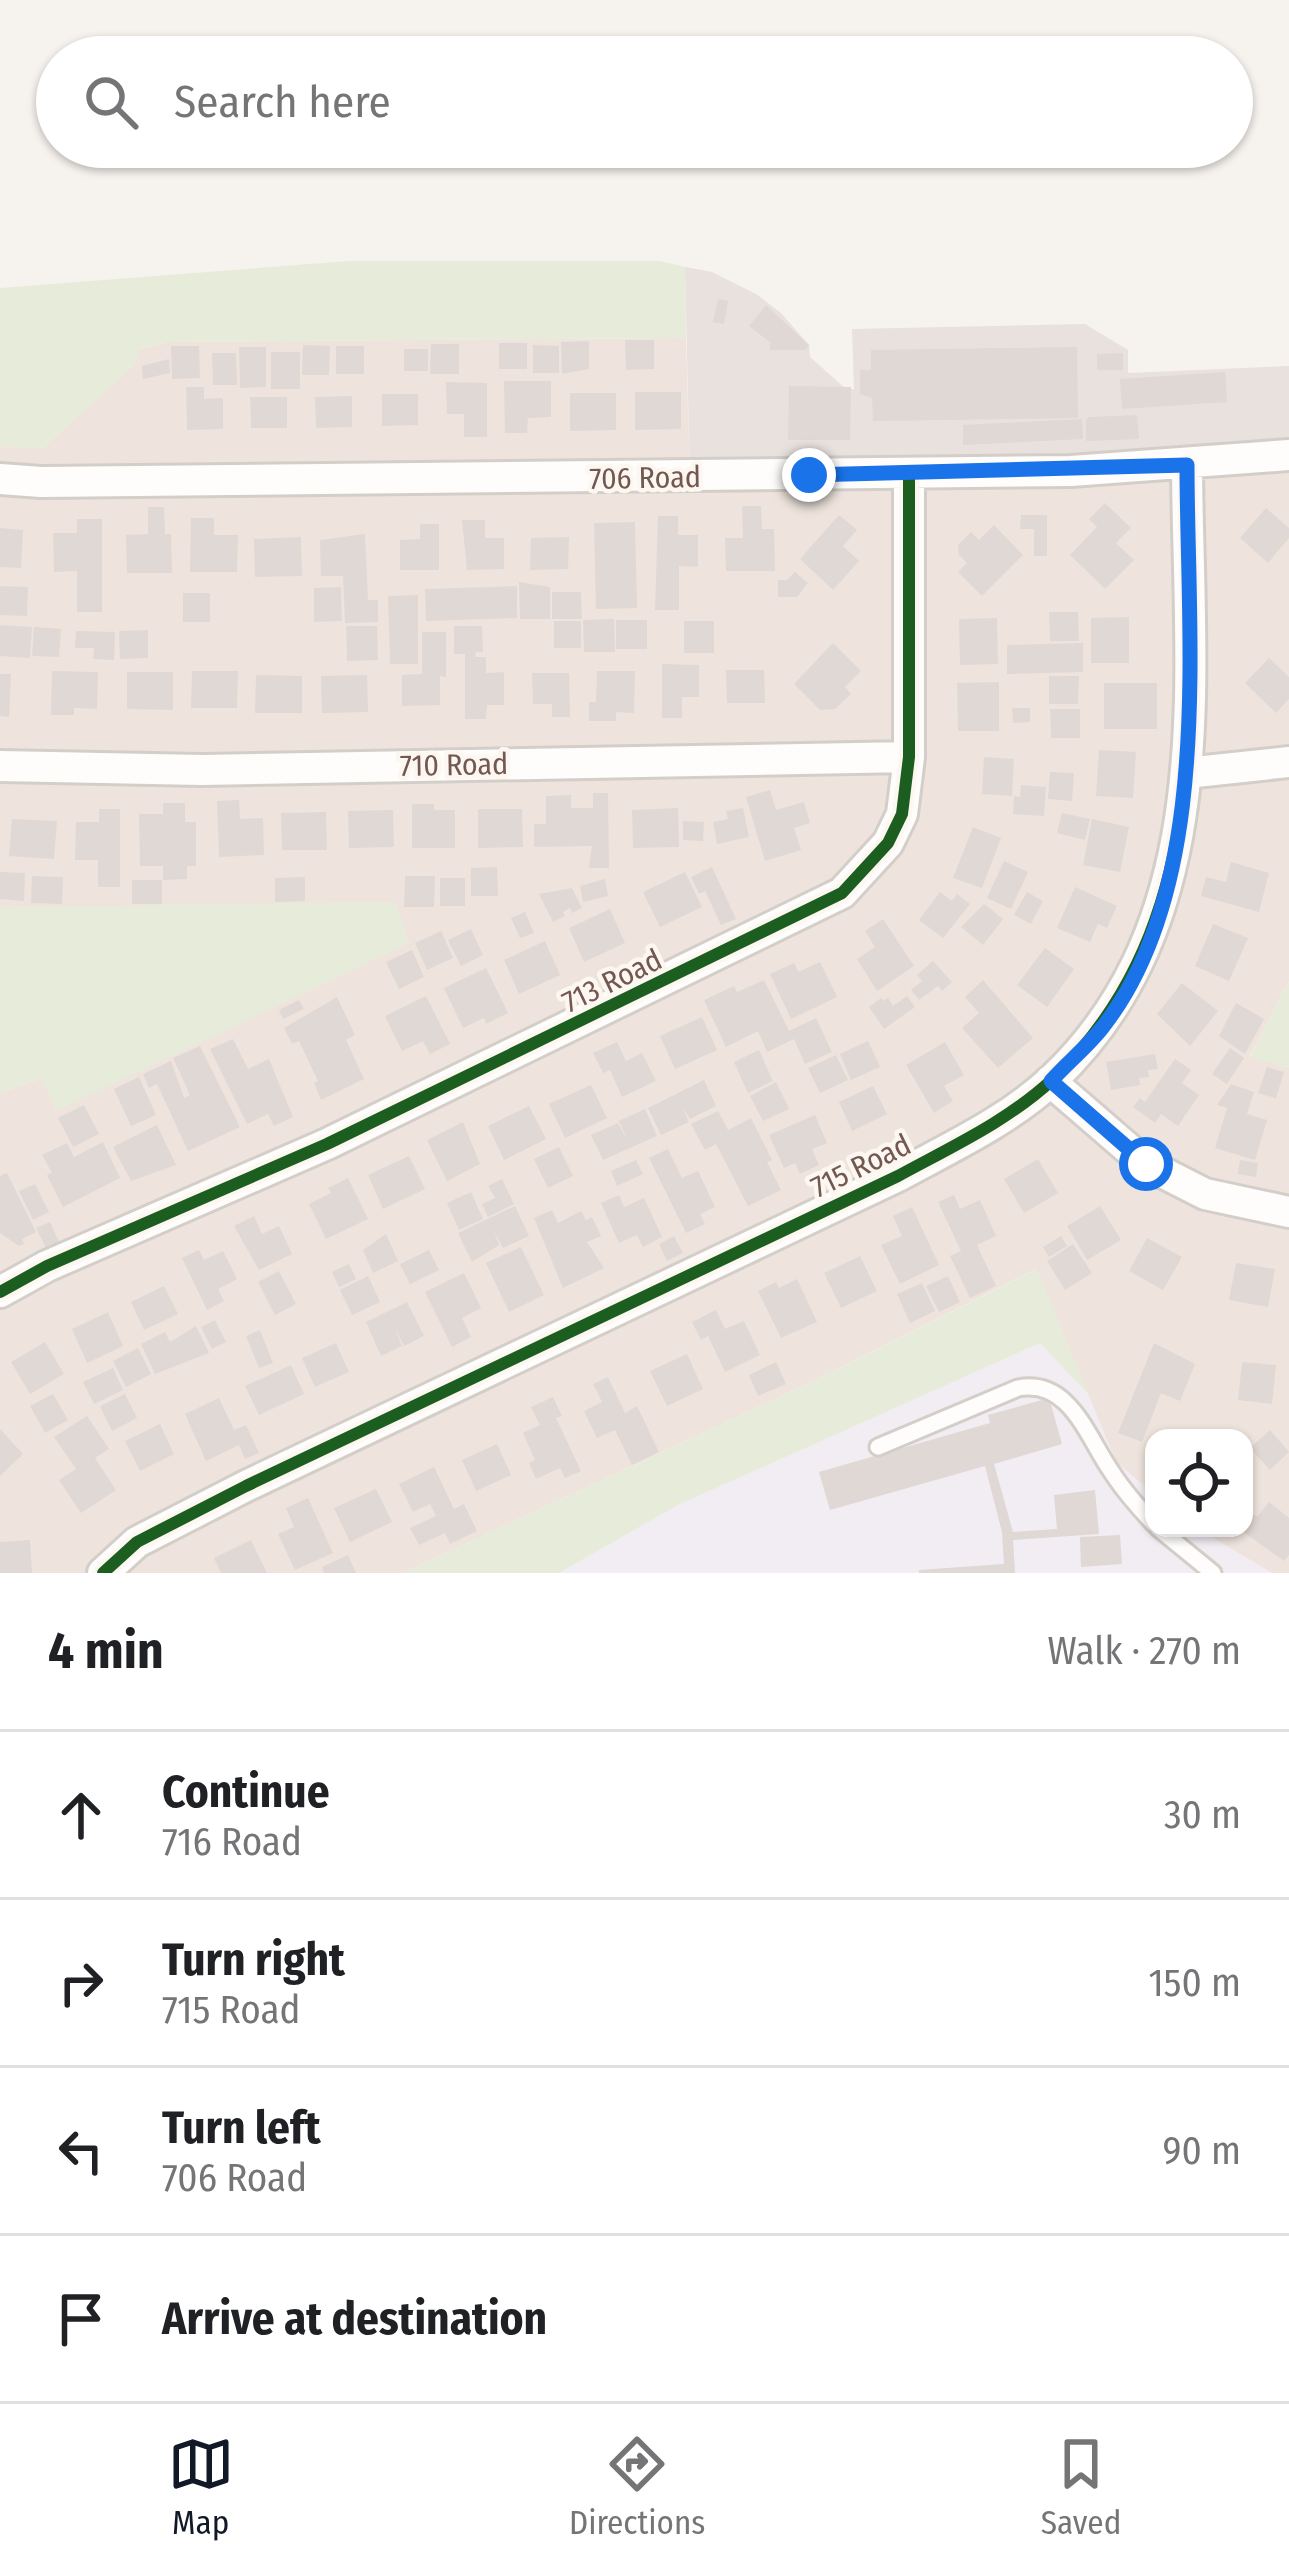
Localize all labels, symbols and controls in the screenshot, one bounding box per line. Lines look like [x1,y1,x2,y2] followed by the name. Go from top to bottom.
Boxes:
[36,36,1253,168] search box
[78,69,144,135] icon: search
[174,75,391,129] text: Search here
[782,448,836,502] route end
[589,459,701,497] street label: 706 Road
[400,746,508,784] street label: 710 Road
[556,942,668,1020] street label: 713 Road
[805,1126,917,1206] street label: 715 Road
[1119,1137,1173,1191] route start
[1145,1429,1253,1537] map controls
[1145,1429,1253,1537] button: locate
[48,1620,164,1682] text: 4 min
[1047,1628,1241,1674] text: Walk · 270 m
[162,1765,330,1819] text: Continue
[48,1782,114,1848] icon: ahead
[1164,1792,1241,1838] text: 30 m
[162,1819,302,1865] text: 716 Road
[162,1933,345,1987] text: Turn right
[48,1950,114,2016] icon: right
[1148,1960,1241,2006] text: 150 m
[162,1987,300,2033] text: 715 Road
[162,2101,321,2155] text: Turn left
[48,2118,114,2184] icon: left
[1163,2128,1241,2174] text: 90 m
[162,2155,307,2201] text: 706 Road
[48,2286,114,2352] icon: arrive
[162,2292,547,2346] text: Arrive at destination
[168,2431,234,2543] tab: Map
[569,2431,705,2543] tab: Directions
[1041,2431,1121,2543] tab: Saved

